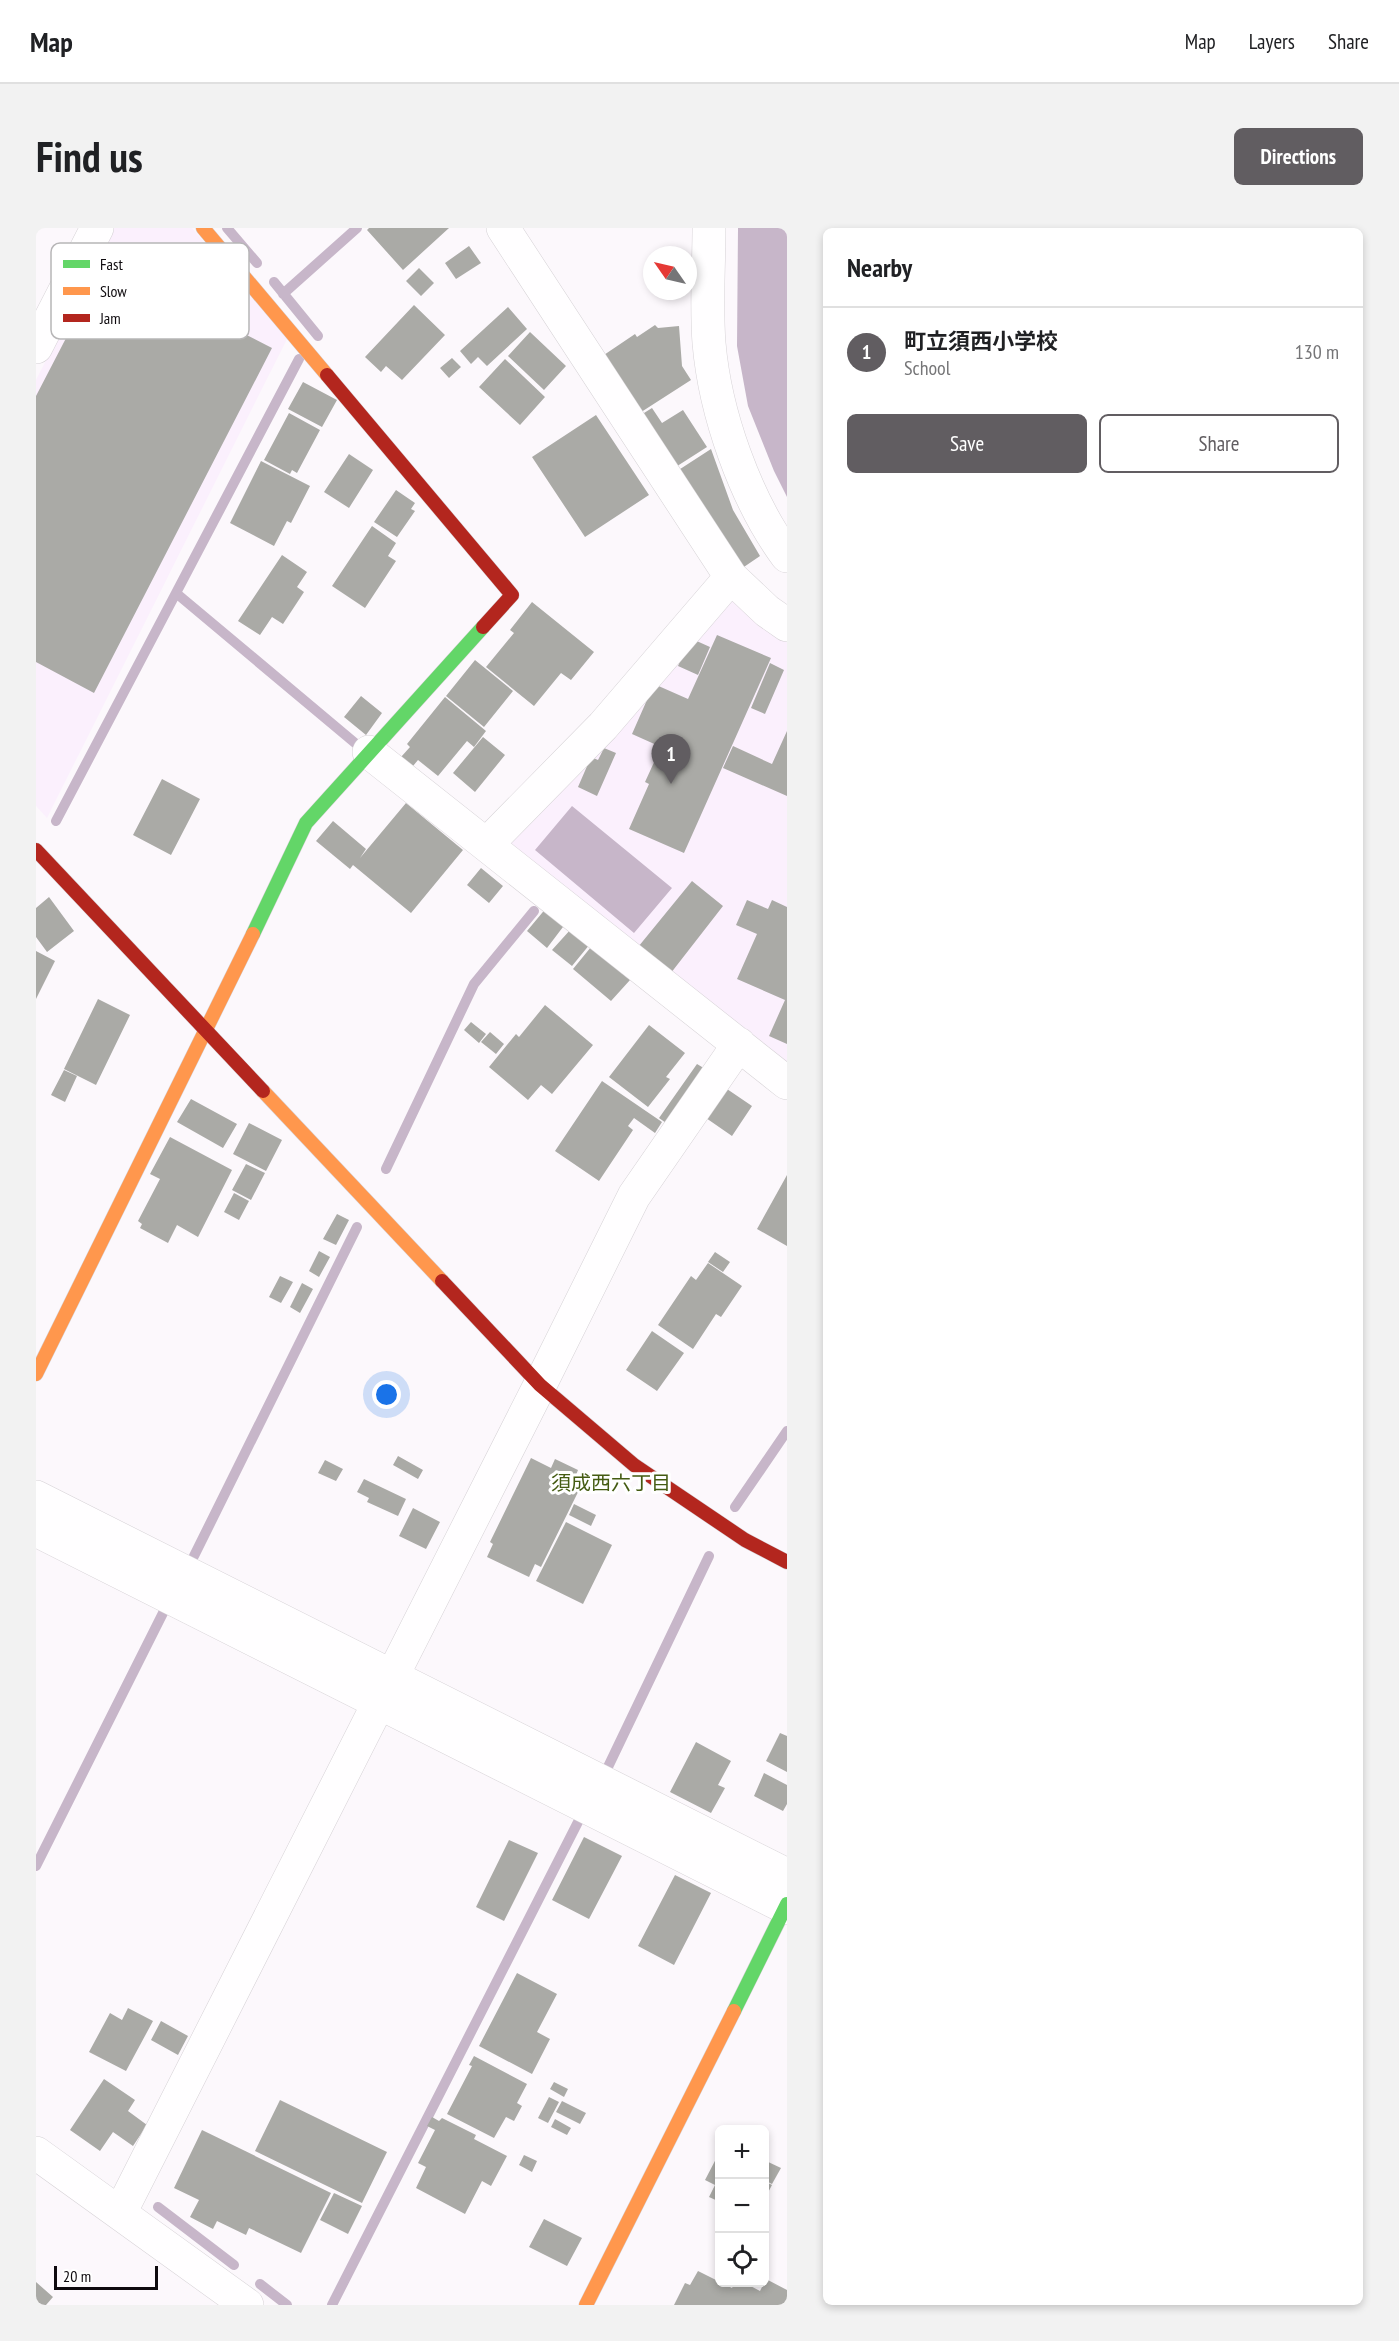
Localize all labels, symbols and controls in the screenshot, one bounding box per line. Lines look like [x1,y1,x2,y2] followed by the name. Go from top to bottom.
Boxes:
[30,23,73,60] text: Map
[1185,28,1216,55] text: Map
[1249,28,1295,55] text: Layers
[1328,28,1369,55] text: Share
[1234,128,1363,185] button: Directions
[36,129,143,184] text: Find us
[51,243,249,339] legend
[643,246,697,300] north arrow
[847,251,912,284] text: Nearby
[100,254,123,274] text: Fast
[100,281,127,301] text: Slow
[99,308,121,328] text: Jam
[904,327,1058,355] text: 町立須西小学校
[862,339,871,365] text: 1
[1295,339,1339,365] text: 130 m
[904,355,950,381] text: School
[847,414,1087,473] button: Save
[1099,414,1339,473] button: Share
[652,734,690,784] pin: 1
[372,1380,401,1409] your location
[551,1470,671,1496] district label: 須成西六丁目
[715,2125,769,2287] map controls
[715,2125,769,2179] button: +
[715,2179,769,2233] button: −
[715,2233,769,2287] button: locate
[54,2263,158,2290] scale bar
[63,2266,91,2286] text: 20 m

